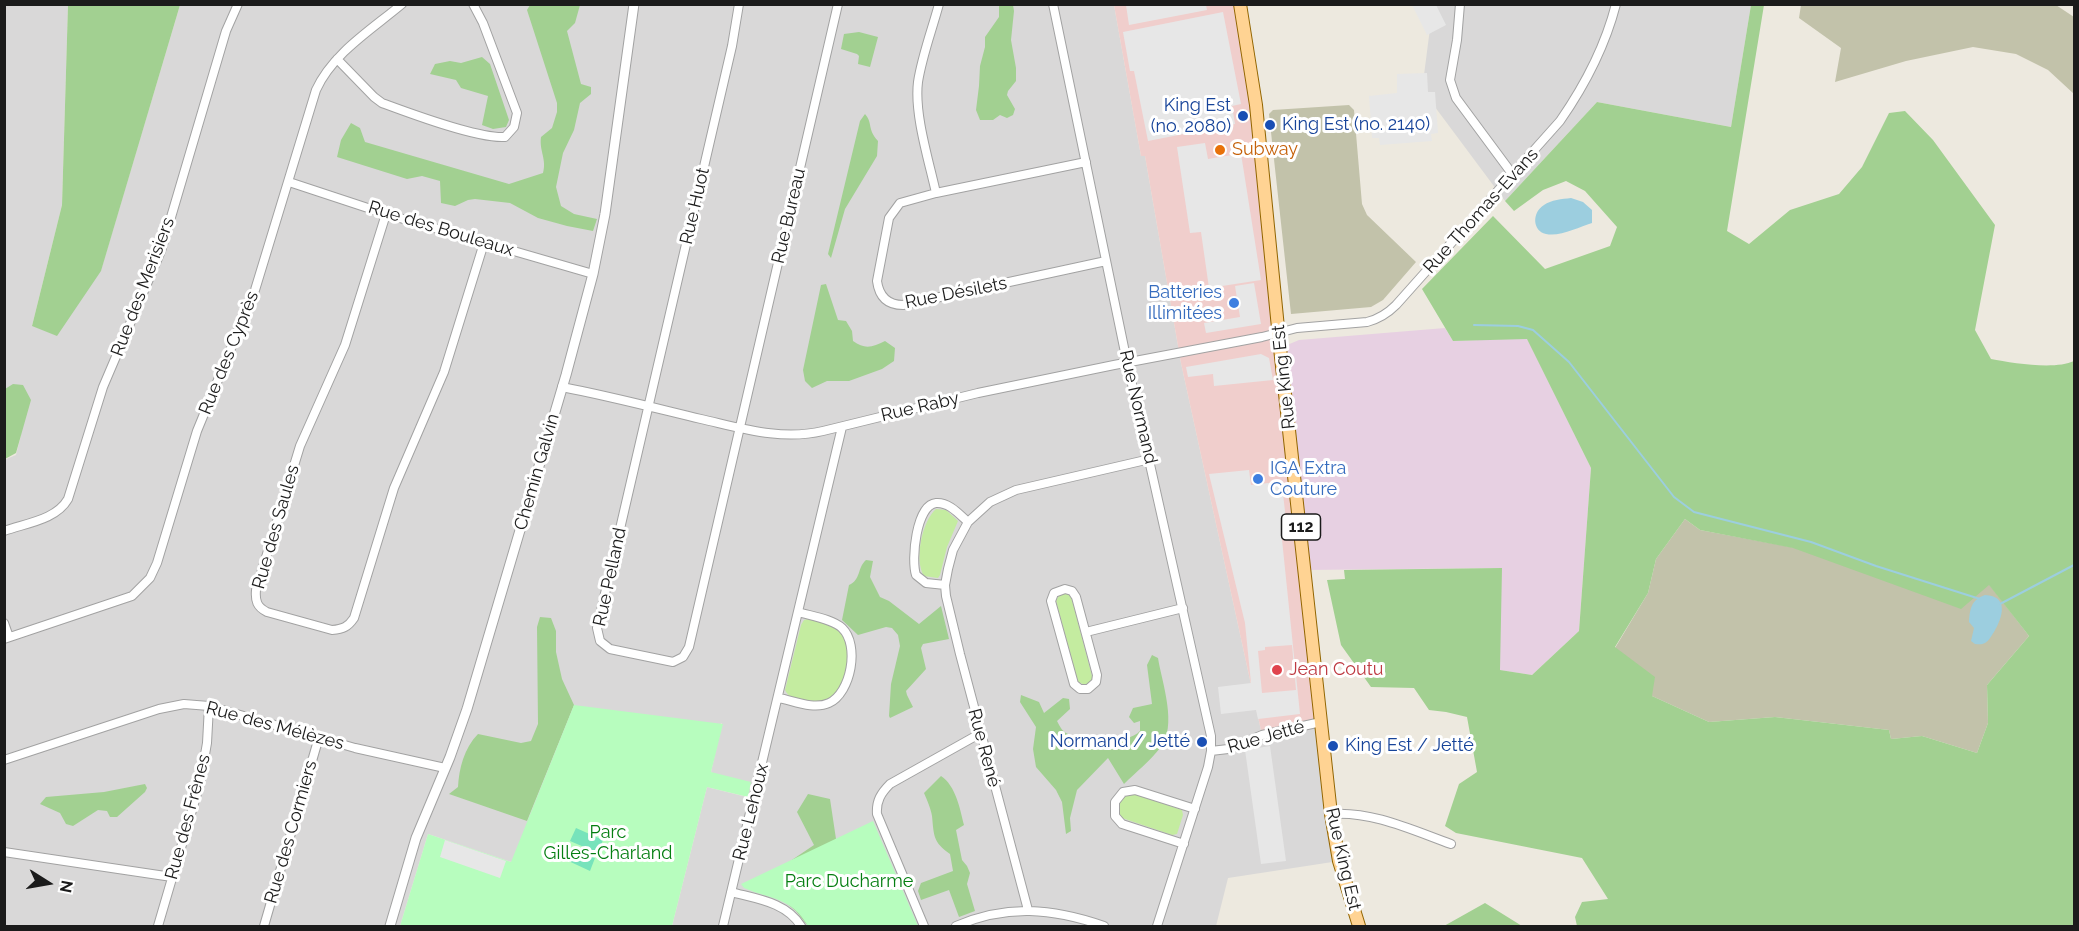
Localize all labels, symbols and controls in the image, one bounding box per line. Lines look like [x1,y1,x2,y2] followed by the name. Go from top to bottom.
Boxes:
[1151,95,1231,138] place label: King Est (no. 2080)
[1236,109,1250,123] marker: King Est (no. 2080)
[1282,114,1430,136] place label: King Est (no. 2140)
[1263,118,1277,132] marker: King Est (no. 2140)
[1232,139,1298,161] place label: Subway
[1213,143,1227,157] marker: Subway
[1419,144,1543,278] street label: Rue Thomas-Evans
[676,166,714,246] street label: Rue Huot
[768,166,810,266] street label: Rue Bureau
[366,197,516,261] street label: Rue des Bouleaux
[107,214,179,360] street label: Rue des Merisiers
[903,273,1009,313] street label: Rue Désilets
[1148,282,1222,324] place label: Batteries Illimitées
[194,288,264,418] street label: Rue des Cyprès
[1227,296,1241,310] marker: Batteries Illimitées
[1268,324,1300,430] street label: Rue King Est
[1114,348,1162,466] street label: Rue Normand
[879,388,961,426] street label: Rue Raby
[510,411,564,533] street label: Chemin Galvin
[1270,458,1346,500] place label: IGA Extra Couture
[248,462,304,592] street label: Rue des Saules
[1251,472,1265,486] marker: IGA Extra Couture
[1282,514,1320,540] road number: 112
[589,526,631,628] street label: Rue Pelland
[1289,659,1383,681] place label: Jean Coutu
[1270,663,1284,677] marker: Jean Coutu
[204,697,346,755] street label: Rue des Mélèzes
[963,706,1005,790] street label: Rue René
[1225,716,1307,758] street label: Rue Jetté
[1050,731,1190,753] place label: Normand / Jetté
[1195,735,1209,749] marker: Normand / Jetté
[1345,735,1474,757] place label: King Est / Jetté
[1326,739,1340,753] marker: King Est / Jetté
[161,752,215,882] street label: Rue des Frênes
[260,758,322,906] street label: Rue des Cormiers
[729,761,773,863] street label: Rue Lehoux
[1321,806,1365,912] street label: Rue King Est
[544,822,672,864] park label: Parc Gilles-Charland
[18,853,78,913] north arrow
[785,871,913,893] park label: Parc Ducharme
[56,879,77,894] text: N

